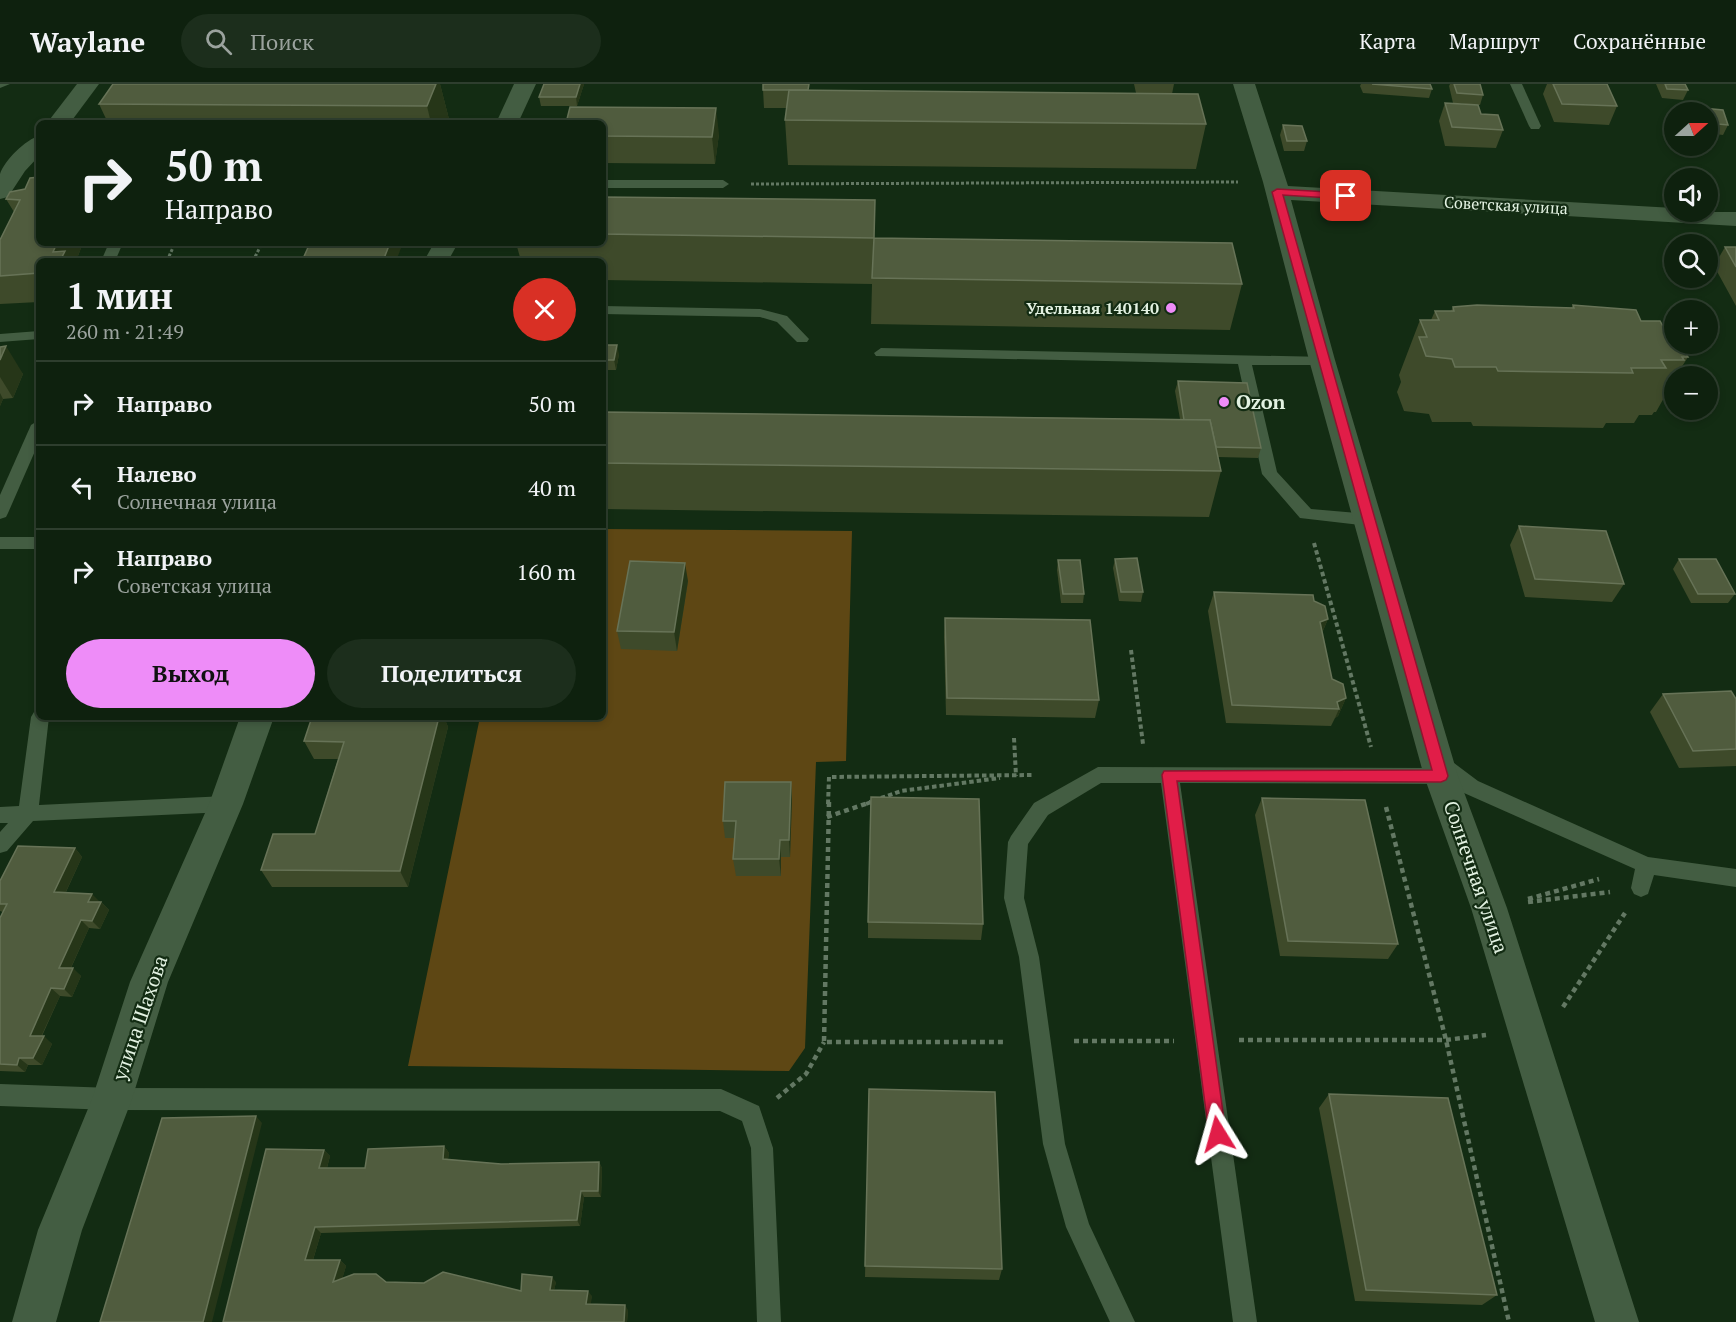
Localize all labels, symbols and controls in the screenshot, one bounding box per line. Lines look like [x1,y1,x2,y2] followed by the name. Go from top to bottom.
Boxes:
[181,14,601,68] search box
[30,23,145,60] text: Waylane
[202,25,235,58] icon: search
[250,27,314,56] text: Поиск
[1359,27,1416,55] text: Карта
[1449,27,1540,55] text: Маршрут
[1573,27,1706,55] text: Сохранённые
[1664,102,1718,156] north arrow
[1664,102,1718,420] map controls
[165,137,263,193] text: 50 m
[66,144,144,222] icon: right
[1664,168,1718,222] button: sound
[1320,170,1371,221] pin
[1329,179,1362,212] icon: arrive
[165,191,273,227] text: Направо
[1444,191,1568,219] street label: Советская улица
[1664,234,1718,288] button: search
[66,272,173,319] text: 1 мин
[513,278,576,341] button: close
[1026,297,1159,319] place label: Удельная 140140
[1664,300,1718,354] button: +
[1164,301,1178,315] marker: Удельная 140140
[66,318,184,345] text: 260 m · 21:49
[1664,366,1718,420] button: −
[66,387,99,420] icon: right
[1236,388,1286,415] place label: Ozon
[117,389,212,418] text: Направо
[528,389,576,418] text: 50 m
[1217,395,1231,409] marker: Ozon
[117,459,197,488] text: Налево
[66,471,99,504] icon: left
[528,473,576,502] text: 40 m
[117,488,277,515] text: Солнечная улица
[117,543,212,572] text: Направо
[66,555,99,588] icon: right
[516,557,576,586] text: 160 m
[117,572,272,599] text: Советская улица
[66,639,315,708] button: Выход
[327,639,576,708] button: Поделиться
[1438,797,1515,957] street label: Солнечная улица
[105,952,174,1085] street label: улица Шахова
[1186,1102,1250,1166] position arrow

